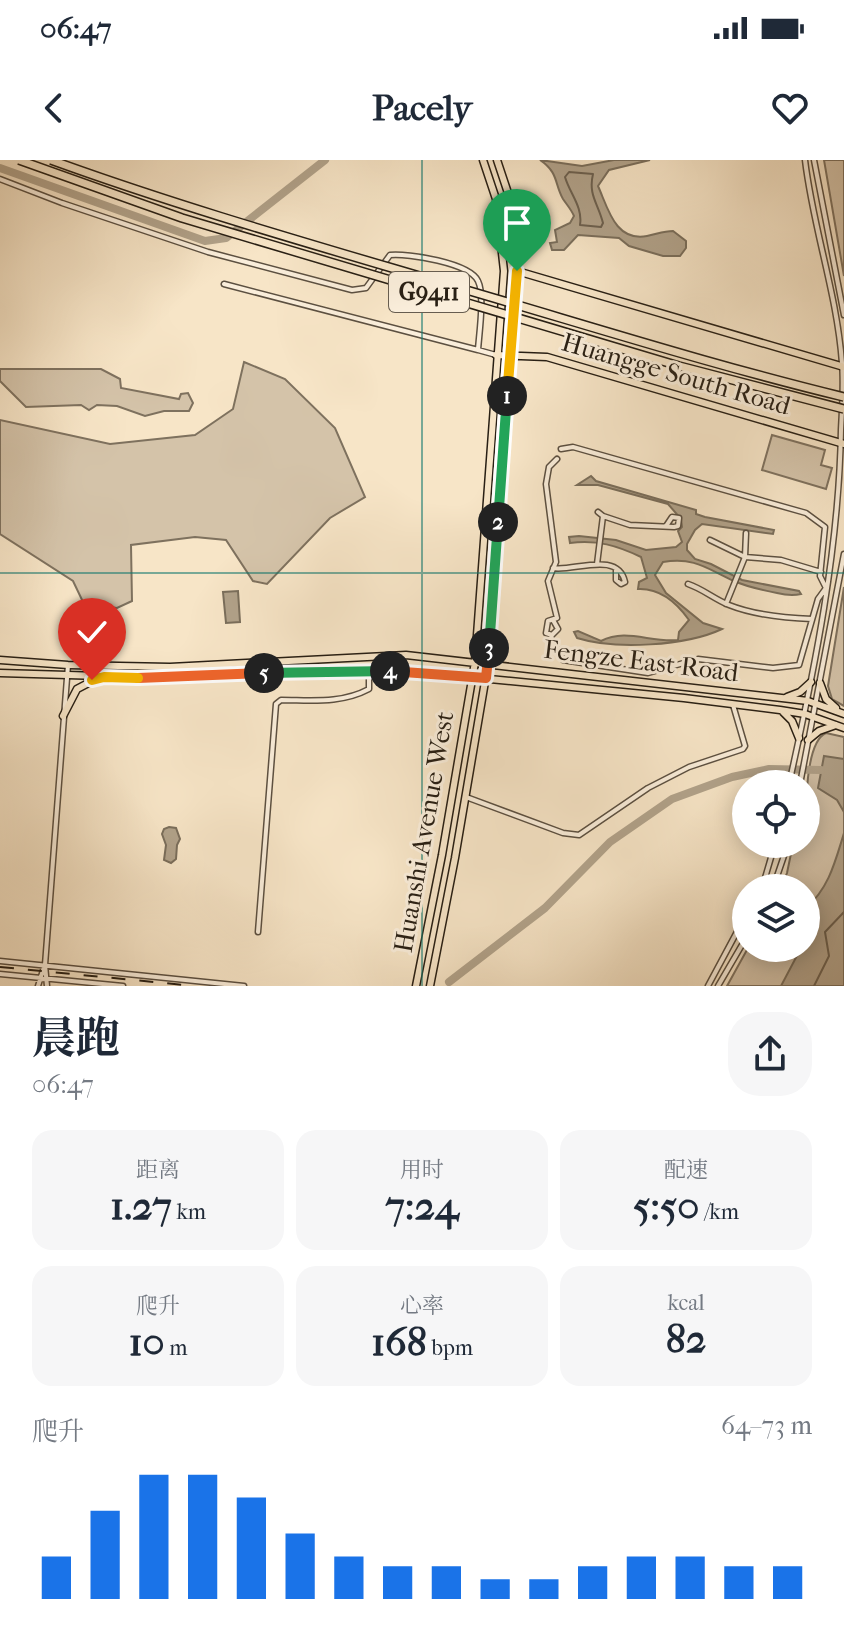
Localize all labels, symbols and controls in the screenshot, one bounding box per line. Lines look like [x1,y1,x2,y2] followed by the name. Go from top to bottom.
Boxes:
[40,11,111,46] text: 06:47
[32,86,76,130] icon: back
[768,86,812,130] icon: heart
[372,87,472,129] text: Pacely
[483,189,551,271] pin
[495,201,539,245] icon: arrive
[389,272,469,312] road number: G9411
[558,326,795,422] street label: Huangge South Road
[487,376,527,416] pin: 1
[503,383,511,409] text: 1
[478,502,518,542] pin: 2
[492,509,504,535] text: 2
[58,598,126,680] pin
[70,610,114,654] icon: check
[469,628,509,668] pin: 3
[542,634,741,688] street label: Fengze East Road
[484,635,494,661] text: 3
[370,651,410,691] pin: 4
[244,653,284,693] pin: 5
[384,658,397,684] text: 4
[259,660,269,686] text: 5
[388,708,461,955] street label: Huanshi Avenue West
[732,770,820,962] map controls
[732,770,820,858] button: locate
[732,874,820,962] button: layers
[728,1012,812,1096] button: share
[32,1013,120,1064] text: 晨跑
[32,1069,94,1100] text: 06:47
[136,1157,180,1183] text: 距离
[400,1157,444,1183] text: 用时
[664,1157,708,1183] text: 配速
[110,1183,172,1229] text: 1.27
[385,1183,459,1229] text: 7:24
[633,1183,699,1229] text: 5:50
[172,1199,206,1225] text: km
[699,1199,739,1225] text: /km
[667,1290,705,1316] text: kcal
[136,1293,180,1319] text: 爬升
[400,1293,444,1319] text: 心率
[666,1316,706,1362] text: 82
[128,1319,165,1365] text: 10
[371,1319,427,1365] text: 168
[165,1335,188,1361] text: m
[427,1335,473,1361] text: bpm
[721,1410,812,1441] text: 64–73 m
[32,1416,84,1447] text: 爬升

